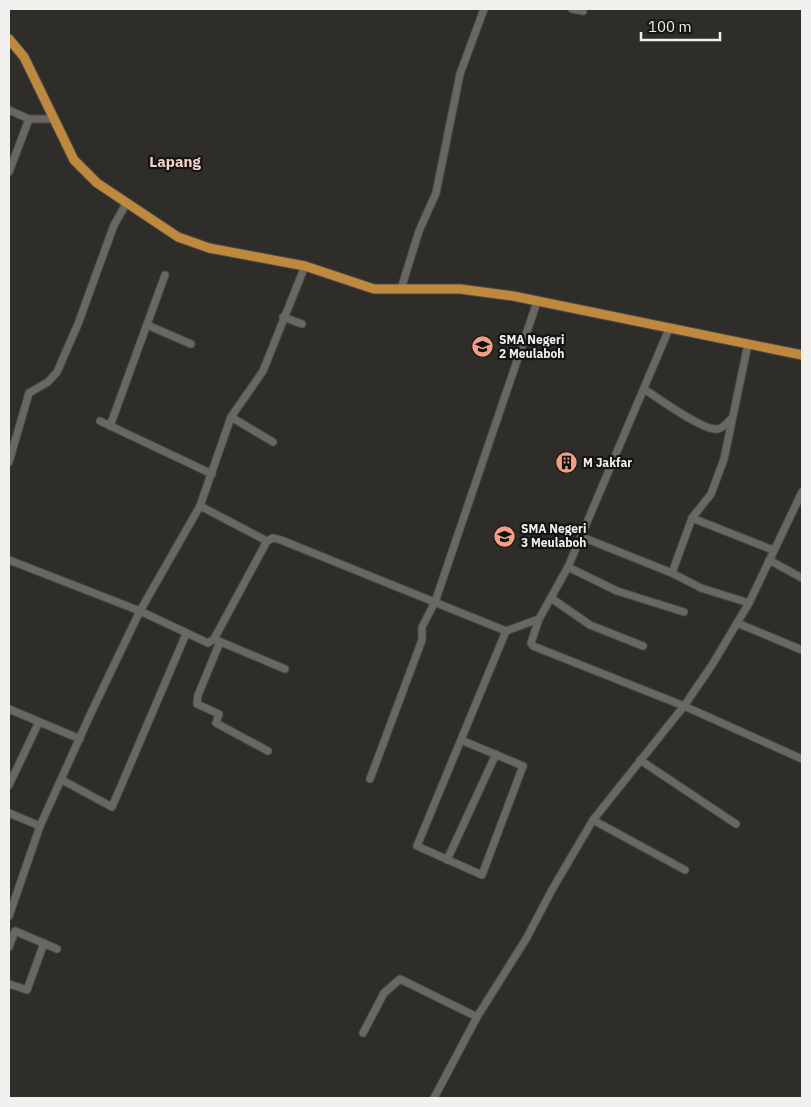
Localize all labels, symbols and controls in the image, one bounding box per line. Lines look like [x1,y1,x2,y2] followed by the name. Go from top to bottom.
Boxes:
[641,10,720,42] scale bar
[648,17,692,36] text: 100 m
[149,152,201,171] district label: Lapang
[499,332,564,361] place label: SMA Negeri 2 Meulaboh
[471,335,495,359] school or university icon: SMA Negeri 2 Meulaboh
[555,451,579,475] building icon: M Jakfar
[583,455,632,470] place label: M Jakfar
[521,521,586,550] place label: SMA Negeri 3 Meulaboh
[493,524,517,548] school or university icon: SMA Negeri 3 Meulaboh

